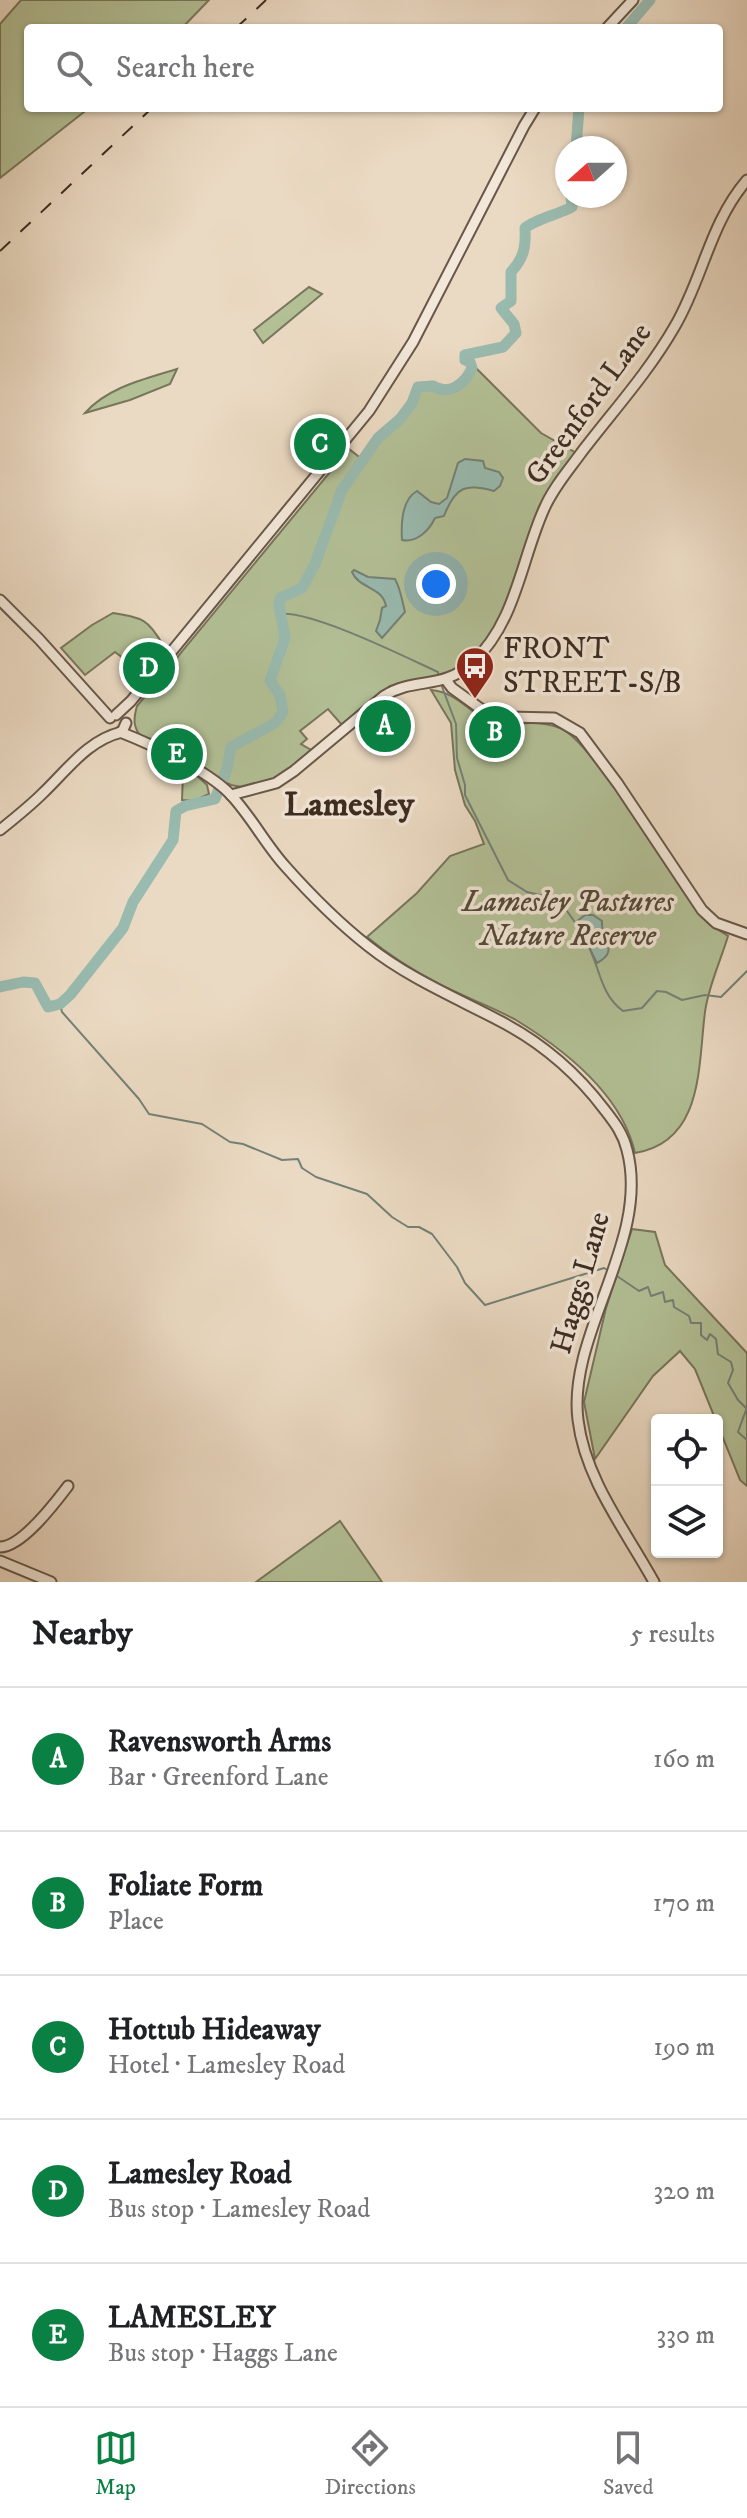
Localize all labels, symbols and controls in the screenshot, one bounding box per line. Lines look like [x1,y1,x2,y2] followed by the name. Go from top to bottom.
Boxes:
[24,24,723,112] search box
[52,46,96,90] icon: search
[116,50,255,87] text: Search here
[555,136,627,208] north arrow
[518,316,660,492] street label: Greenford Lane
[294,414,346,474] pin: C
[416,564,456,604] your location
[503,631,682,702] place label: FRONT STREET-S/B
[123,638,175,698] pin: D
[454,645,496,700] bus stop icon: FRONT STREET-S/B
[359,696,411,756] pin: A
[469,702,521,762] pin: B
[151,724,203,784] pin: E
[284,784,415,826] district label: Lamesley
[460,884,675,955] park label: Lamesley Pastures Nature Reserve
[543,1208,619,1358] street label: Haggs Lane
[651,1414,723,1558] map controls
[651,1414,723,1486] button: locate
[651,1486,723,1558] button: layers
[32,1613,133,1655] text: Nearby
[630,1618,715,1651] text: 5 results
[108,1724,331,1761] text: Ravensworth Arms
[50,1743,66,1776] text: A
[653,1743,715,1776] text: 160 m
[108,1761,328,1794] text: Bar · Greenford Lane
[108,1868,263,1905] text: Foliate Form
[50,1887,66,1920] text: B
[653,1887,715,1920] text: 170 m
[108,1905,164,1938] text: Place
[108,2012,320,2049] text: Hottub Hideaway
[49,2031,67,2064] text: C
[653,2031,715,2064] text: 190 m
[108,2049,345,2082] text: Hotel · Lamesley Road
[108,2156,291,2193] text: Lamesley Road
[48,2175,68,2208] text: D
[653,2175,715,2208] text: 320 m
[108,2193,370,2226] text: Bus stop · Lamesley Road
[108,2300,275,2337] text: LAMESLEY
[49,2319,67,2352] text: E
[657,2319,715,2352] text: 330 m
[108,2337,338,2370] text: Bus stop · Haggs Lane
[94,2426,138,2501] tab: Map
[325,2426,416,2501] tab: Directions
[603,2426,653,2501] tab: Saved

